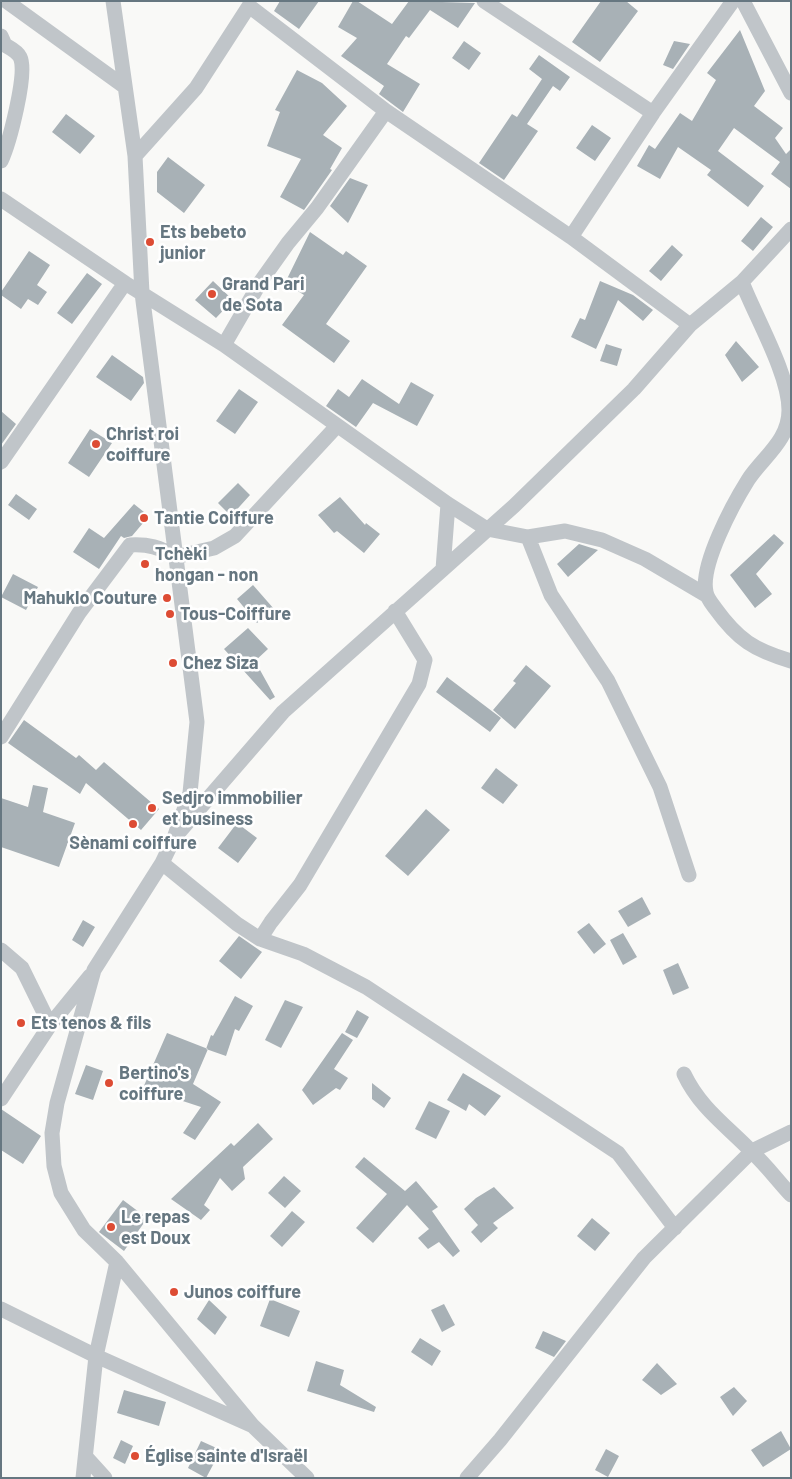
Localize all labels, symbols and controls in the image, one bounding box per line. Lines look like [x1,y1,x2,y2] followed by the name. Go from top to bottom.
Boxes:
[160,221,246,264] place label: Ets bebeto junior
[144,236,156,248] marker: Ets bebeto junior
[222,273,304,316] place label: Grand Pari de Sota
[206,288,218,300] marker: Grand Pari de Sota
[106,423,179,466] place label: Christ roi coiffure
[90,438,102,450] marker: Christ roi coiffure
[154,507,274,529] place label: Tantie Coiffure
[138,512,150,524] marker: Tantie Coiffure
[155,543,258,586] place label: Tchèki hongan - non
[139,558,151,570] marker: Tchèki hongan - non
[23,587,157,609] place label: Mahuklo Couture
[161,592,173,604] marker: Mahuklo Couture
[180,603,291,625] place label: Tous-Coiffure
[164,608,176,620] marker: Tous-Coiffure
[183,652,259,674] place label: Chez Siza
[167,657,179,669] marker: Chez Siza
[162,787,303,830] place label: Sedjro immobilier et business
[146,802,158,814] marker: Sedjro immobilier et business
[127,818,139,830] marker: Sènami coiffure
[69,832,197,854] place label: Sènami coiffure
[31,1012,151,1034] place label: Ets tenos & fils
[15,1017,27,1029] marker: Ets tenos & fils
[119,1062,189,1104] place label: Bertino's coiffure
[103,1077,115,1089] marker: Bertino's coiffure
[121,1206,191,1248] place label: Le repas est Doux
[105,1221,117,1233] marker: Le repas est Doux
[184,1281,301,1303] place label: Junos coiffure
[168,1286,180,1298] marker: Junos coiffure
[145,1445,308,1467] place label: Église sainte d'Israël
[129,1450,141,1462] marker: Église sainte d'Israël

